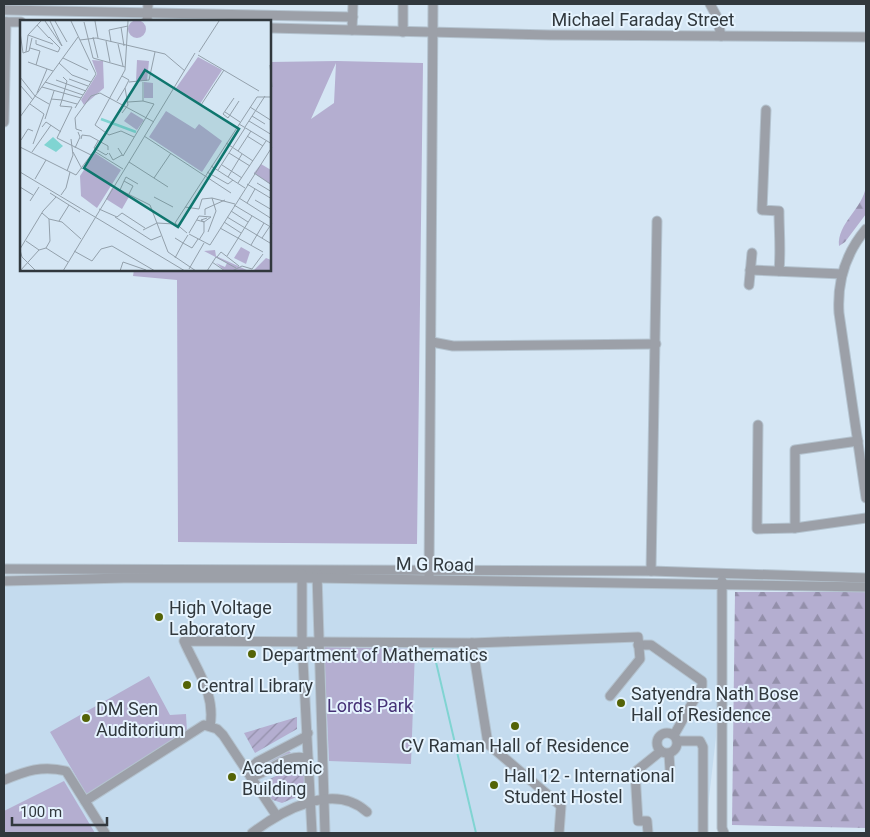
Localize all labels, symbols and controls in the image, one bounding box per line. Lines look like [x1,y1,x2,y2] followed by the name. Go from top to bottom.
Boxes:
[552,9,735,30] street label: Michael Faraday Street
[20,20,271,271] inset map
[396,553,474,575] street label: M G Road
[169,597,272,639] place label: High Voltage Laboratory
[153,611,165,623] marker: High Voltage Laboratory
[262,644,488,665] place label: Department of Mathematics
[246,648,258,660] marker: Department of Mathematics
[197,675,313,696] place label: Central Library
[181,679,193,691] marker: Central Library
[631,683,799,725] place label: Satyendra Nath Bose Hall of Residence
[327,695,414,716] park label: Lords Park
[615,697,627,709] marker: Satyendra Nath Bose Hall of Residence
[96,698,184,740] place label: DM Sen Auditorium
[80,712,92,724] marker: DM Sen Auditorium
[509,720,521,732] marker: CV Raman Hall of Residence
[401,735,629,756] place label: CV Raman Hall of Residence
[242,757,322,799] place label: Academic Building
[504,765,675,807] place label: Hall 12 - International Student Hostel
[226,771,238,783] marker: Academic Building
[488,779,500,791] marker: Hall 12 - International Student Hostel
[12,794,108,826] scale bar
[20,803,62,821] text: 100 m

